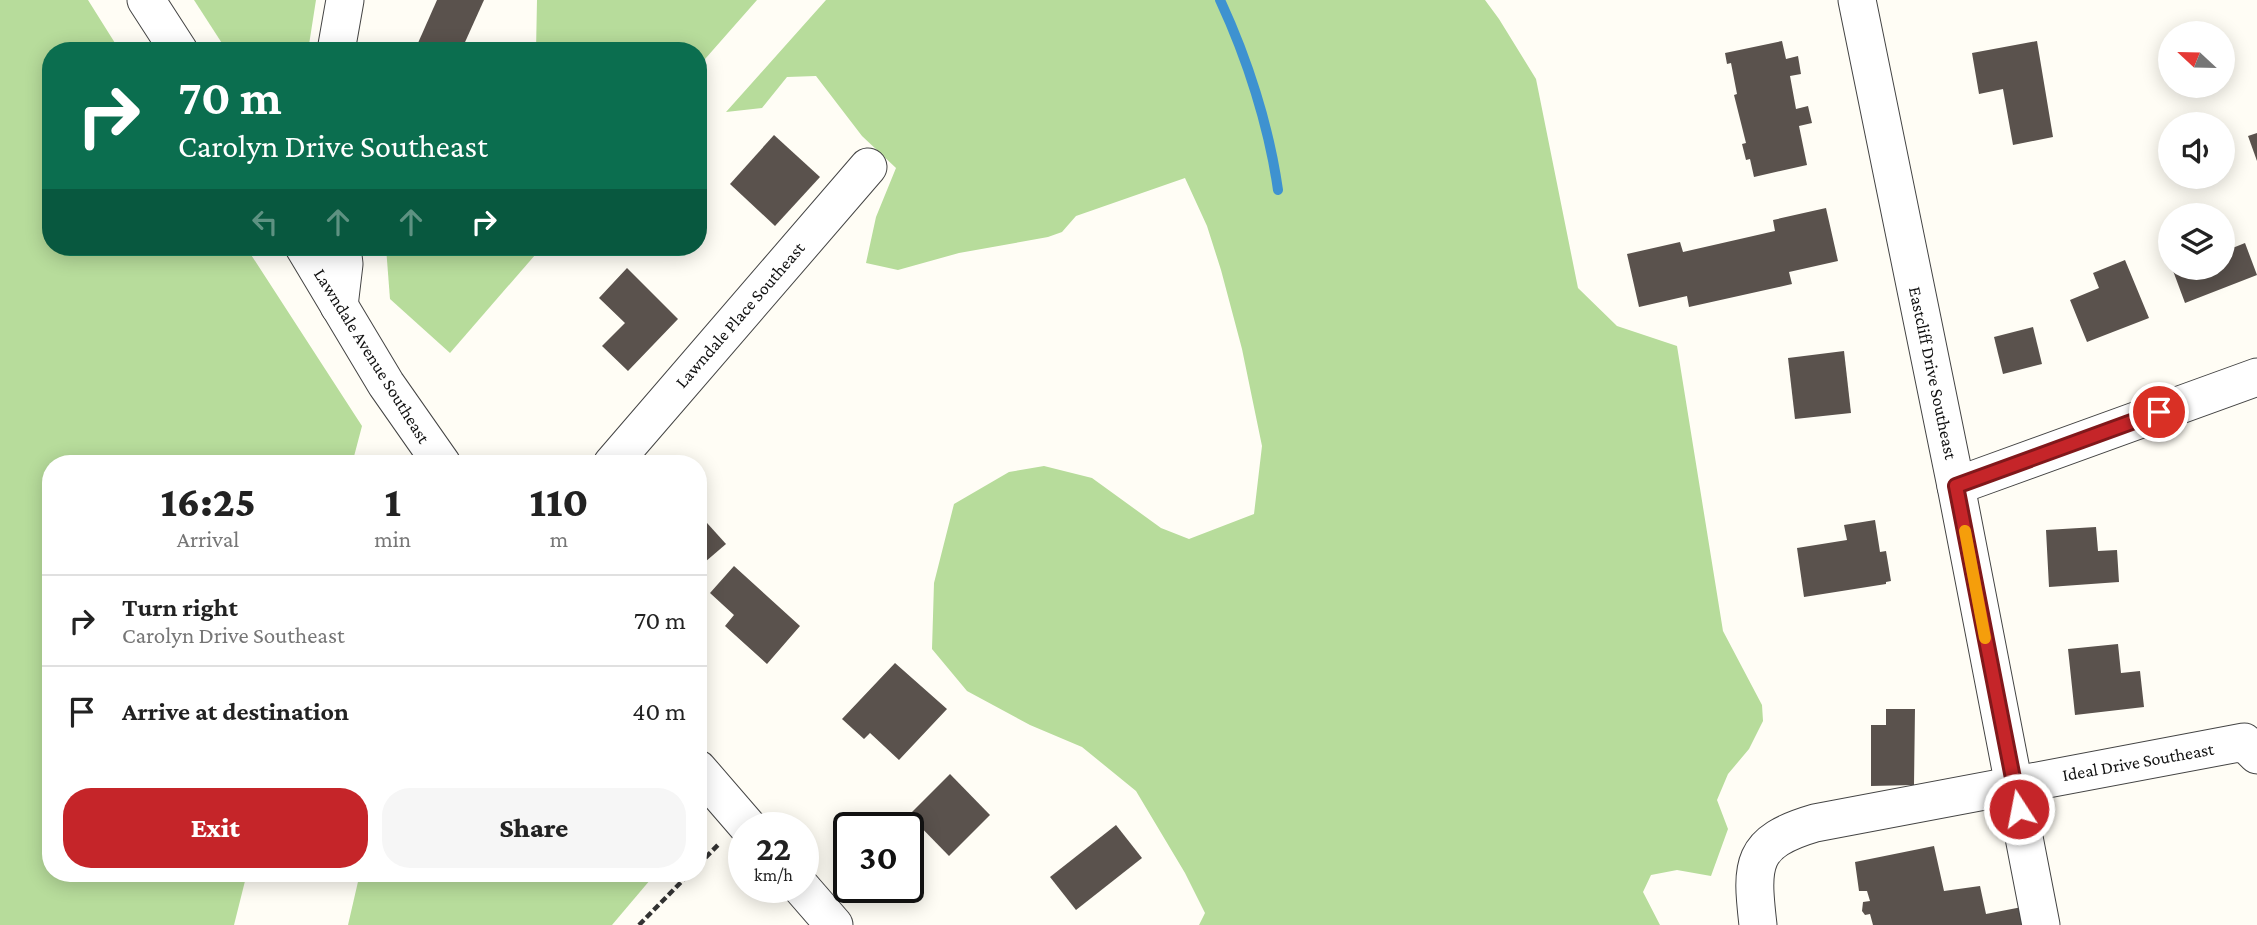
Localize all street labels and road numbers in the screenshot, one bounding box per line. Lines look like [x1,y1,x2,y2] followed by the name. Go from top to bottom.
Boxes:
[671,237,809,392] street label: Lawndale Place Southeast
[310,265,435,448] street label: Lawndale Avenue Southeast
[1905,285,1961,462] street label: Eastcliff Drive Southeast
[2061,739,2216,785] street label: Ideal Drive Southeast

